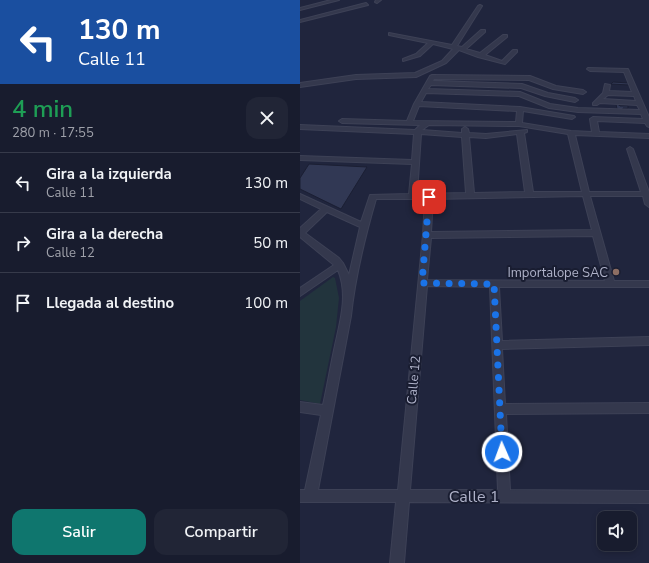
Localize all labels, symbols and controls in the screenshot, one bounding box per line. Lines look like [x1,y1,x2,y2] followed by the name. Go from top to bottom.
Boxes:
[78,11,161,49] text: 130 m
[12,16,64,68] icon: left
[78,47,146,71] text: Calle 11
[12,93,73,125] text: 4 min
[246,97,288,139] button: close
[12,124,94,142] text: 280 m · 17:55
[46,164,172,184] text: Gira a la izquierda
[12,172,34,194] icon: left
[244,173,288,193] text: 130 m
[412,180,446,214] pin
[46,184,95,202] text: Calle 11
[418,186,440,208] icon: arrive
[46,224,163,244] text: Gira a la derecha
[12,232,34,254] icon: right
[253,233,288,253] text: 50 m
[46,244,95,262] text: Calle 12
[507,264,608,282] place label: Importalope SAC
[611,267,621,277] marker: Importalope SAC
[12,292,34,314] icon: arrive
[46,293,174,313] text: Llegada al destino
[244,293,288,313] text: 100 m
[403,355,425,405] street label: Calle 12
[481,431,523,473] position arrow
[449,486,499,508] street label: Calle 1
[12,509,146,555] button: Salir
[154,509,288,555] button: Compartir
[597,511,637,551] map controls
[597,511,637,551] button: sound

